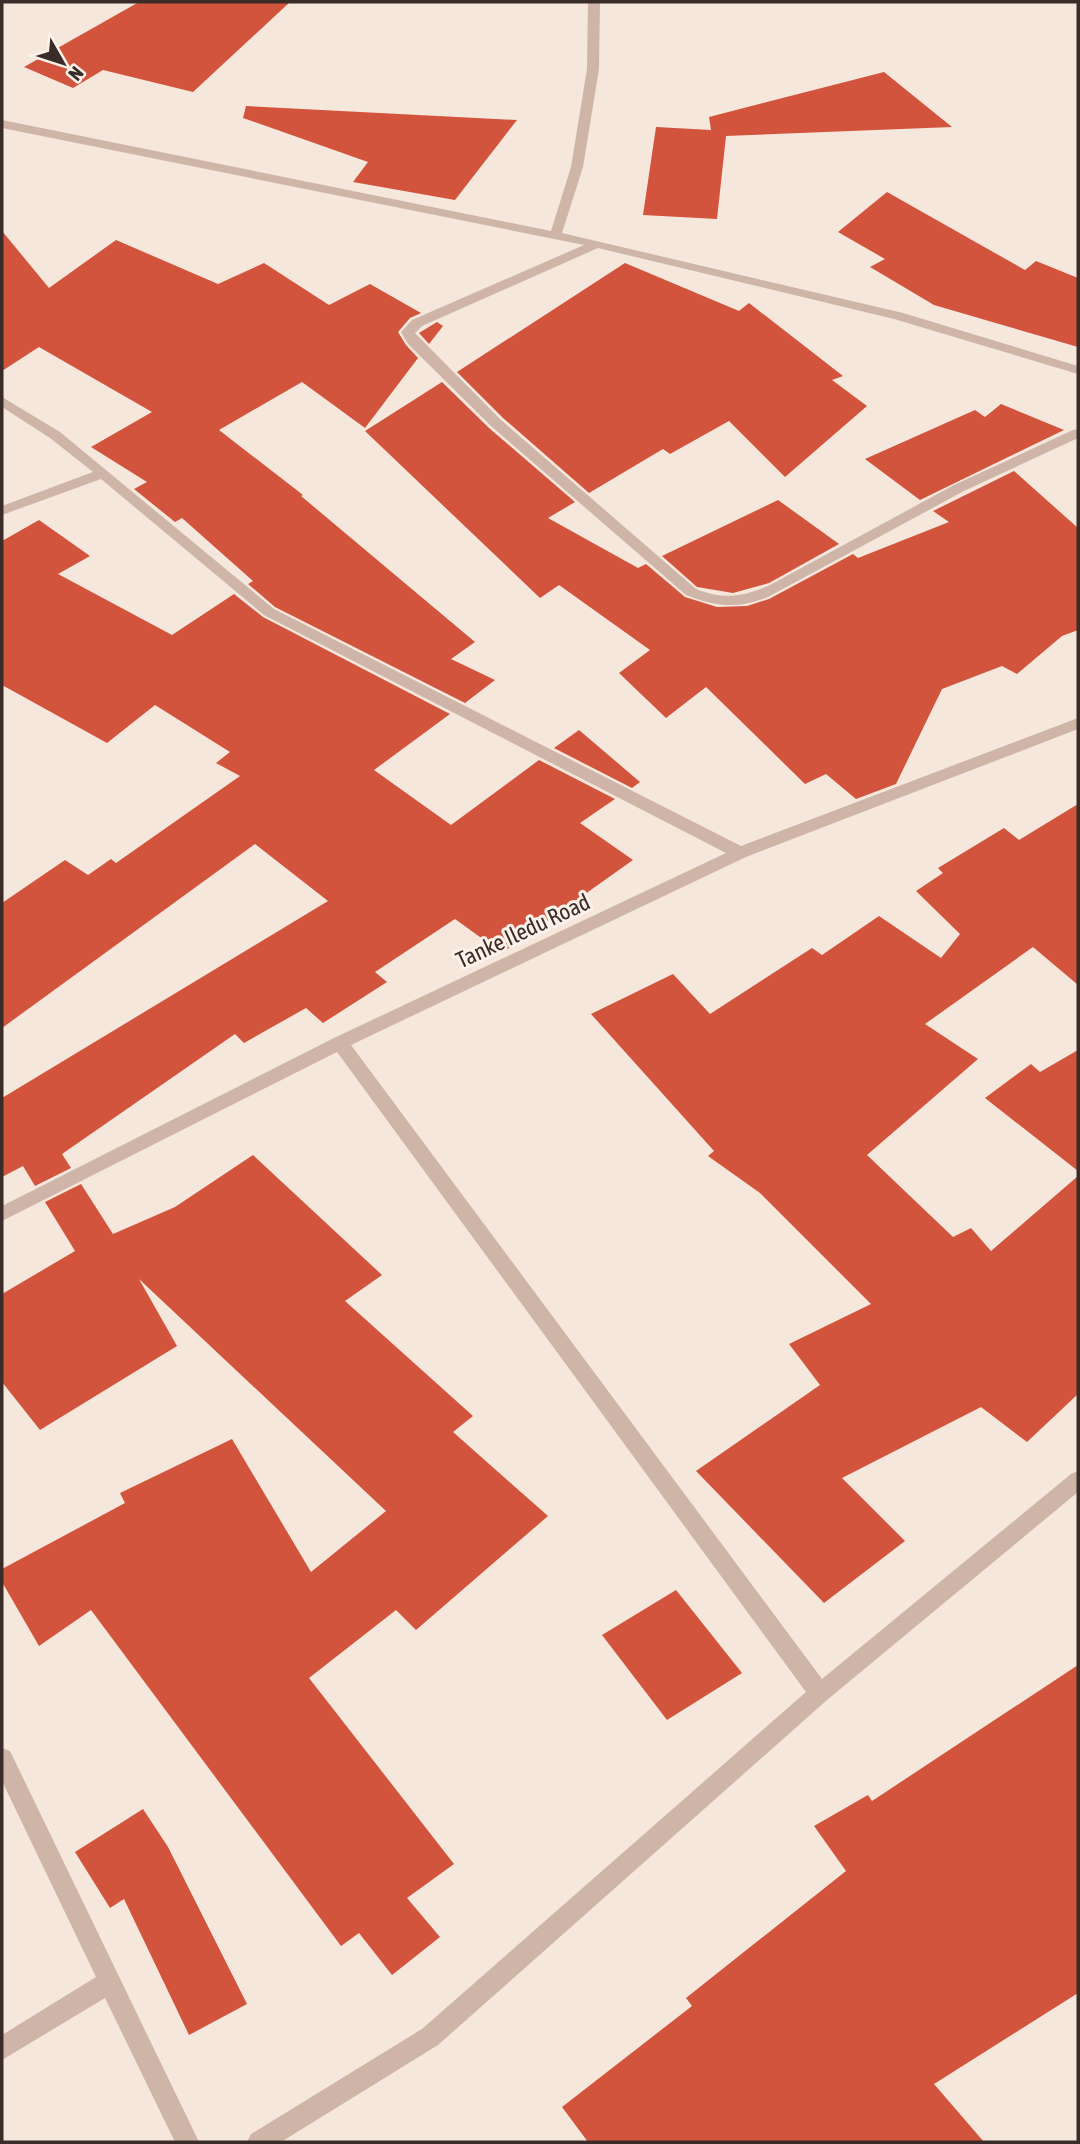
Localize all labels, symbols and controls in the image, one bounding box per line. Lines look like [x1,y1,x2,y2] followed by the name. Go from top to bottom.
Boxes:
[28,28,98,98] north arrow
[64,62,88,85] text: N
[452,889,594,973] street label: Tanke Iledu Road

